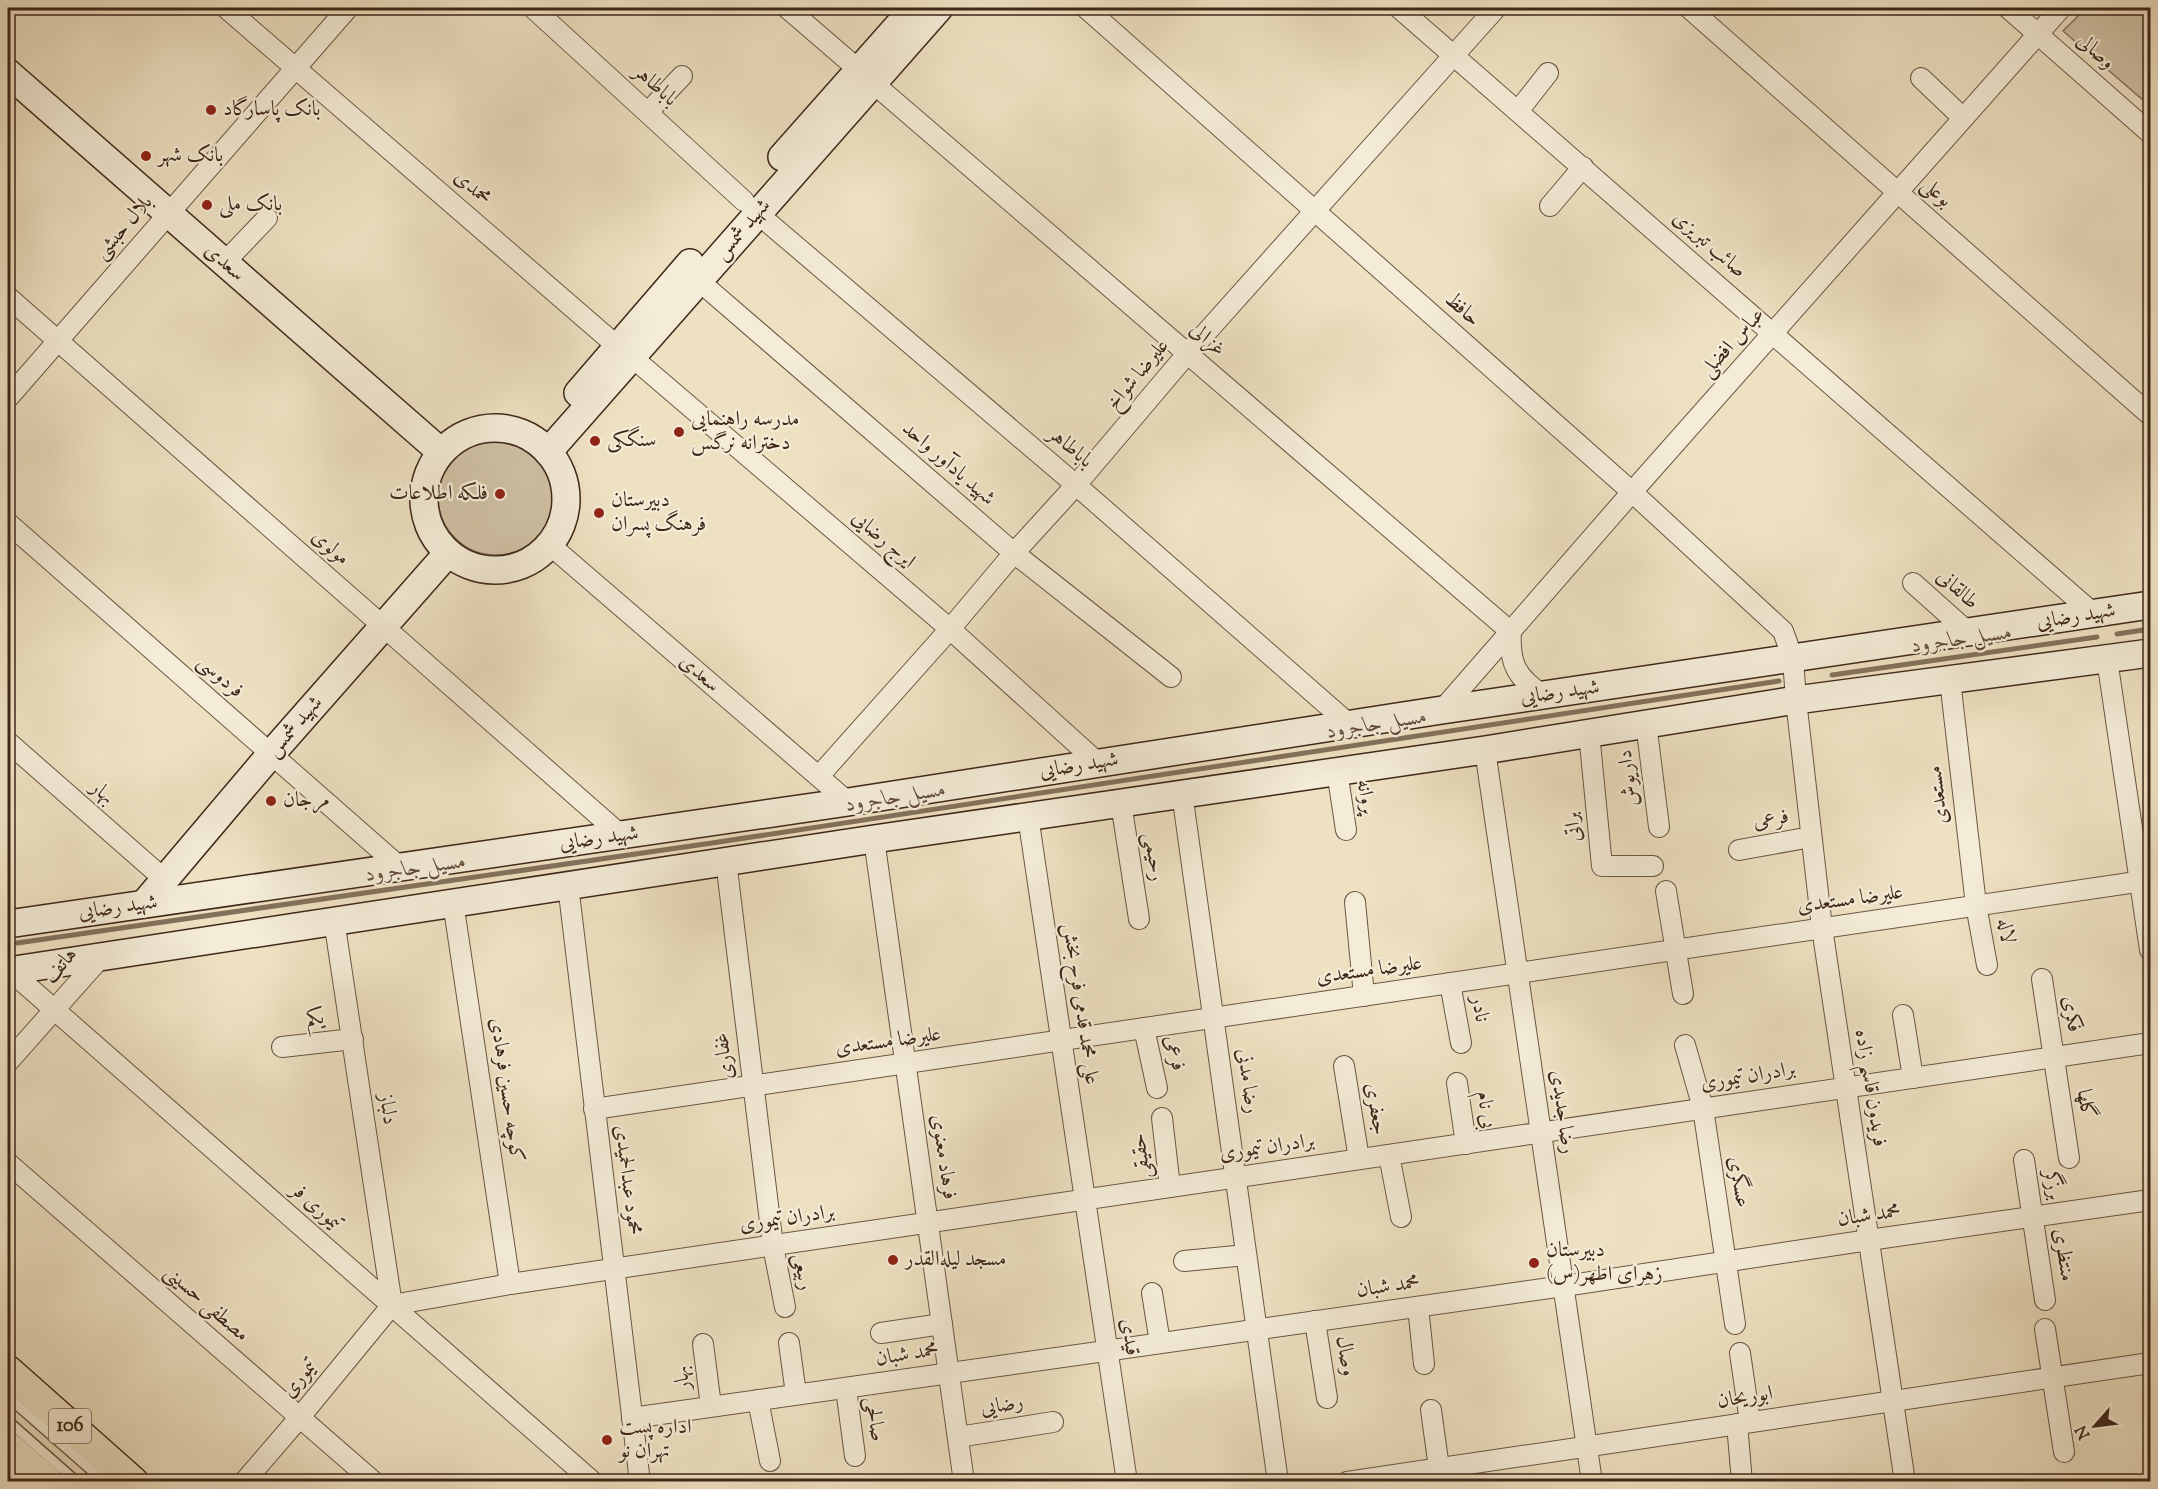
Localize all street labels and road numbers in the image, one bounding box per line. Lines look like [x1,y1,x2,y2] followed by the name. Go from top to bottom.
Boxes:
[2069,27,2121,77] street label: وصالی
[625,56,684,114] street label: باباطاهر
[447,163,498,213] street label: محمدی
[1914,171,1958,215] street label: بوعلی
[87,189,161,267] street label: بلال حبشی
[708,192,778,268] street label: شهید شمس
[1665,204,1753,286] street label: صائب تبریزی
[197,237,251,289] street label: سعدی
[1437,286,1487,334] street label: حافظ
[1693,301,1773,385] street label: عباس افضلی
[1182,316,1232,364] street label: غزالی
[1099,333,1178,419] street label: علیرضا شواخ
[894,415,1002,513] street label: شهید یادآور واحد
[1039,419,1099,476] street label: باباطاهر
[843,504,922,578] street label: ایرج رضایی
[304,523,356,573] street label: مولوی
[1929,563,1985,617] street label: طالقانی
[2034,596,2118,638] street label: شهید رضایی
[190,648,250,706] street label: فردوسی
[672,648,726,700] street label: سعدی
[1518,673,1602,713] street label: شهید رضایی
[260,689,330,765] street label: شهید شمس
[1037,745,1121,787] street label: شهید رضایی
[1611,748,1647,808] street label: داریوش
[1921,764,1957,826] street label: مستعدی
[81,772,121,812] street label: بهار
[1347,777,1383,819] street label: پروانه
[1751,802,1791,838] street label: فرعی
[1557,810,1590,843] street label: براتی
[557,819,641,859] street label: شهید رضایی
[1134,830,1172,884] street label: رحیمی
[1795,878,1905,922] street label: علیرضا مستعدی
[76,888,160,928] street label: شهید رضایی
[1988,916,2022,946] street label: لاله
[1052,921,1106,1087] street label: علی محمد قدمی فرح بخش
[37,941,85,991] street label: هاتف
[1314,949,1424,993] street label: علیرضا مستعدی
[1462,991,1496,1025] street label: نادر
[2054,994,2088,1034] street label: فکری
[304,1003,327,1038] street label: یکم
[481,1016,531,1164] street label: کوچه حسین فرهادی
[833,1020,943,1064] street label: علیرضا مستعدی
[1842,1027,1894,1149] street label: فریدون قاسم زاده
[707,1031,743,1081] street label: غفاری
[1155,1032,1193,1074] street label: فرعی
[1228,1046,1266,1116] street label: رضا مدنی
[1698,1055,1798,1099] street label: برادران تیموری
[1541,1068,1583,1156] street label: رضا جدیدی
[1356,1081,1394,1137] street label: جعفری
[2068,1087,2102,1121] street label: گلها
[370,1089,404,1127] street label: دلباز
[1466,1089,1503,1131] street label: بی نام
[922,1112,964,1202] street label: فرهاد معنوی
[605,1123,649,1237] street label: محمود عبدالحمیدی
[1217,1126,1317,1170] street label: برادران تیموری
[1124,1131,1160,1181] street label: حقیقی
[1719,1154,1757,1210] street label: عسگری
[2035,1166,2070,1202] street label: برزگر
[282,1175,350,1239] street label: تیموری فر
[737,1197,837,1241] street label: برادران تیموری
[1835,1197,1903,1235] street label: محمد شبان
[2044,1227,2082,1283] street label: منتظری
[784,1251,820,1293] street label: ربیعی
[157,1258,255,1350] street label: مصطفی حسینی
[1354,1268,1422,1306] street label: محمد شبان
[1112,1316,1146,1358] street label: قیدی
[1327,1334,1363,1378] street label: وصال
[873,1335,941,1375] street label: محمد شبان
[275,1352,326,1405] street label: تیموری
[667,1364,700,1394] street label: بهار
[1715,1379,1775,1417] street label: ابوریحان
[978,1388,1026,1424] street label: رضایی
[856,1395,892,1443] street label: صالحی
[49,1409,91,1443] road number: 106

